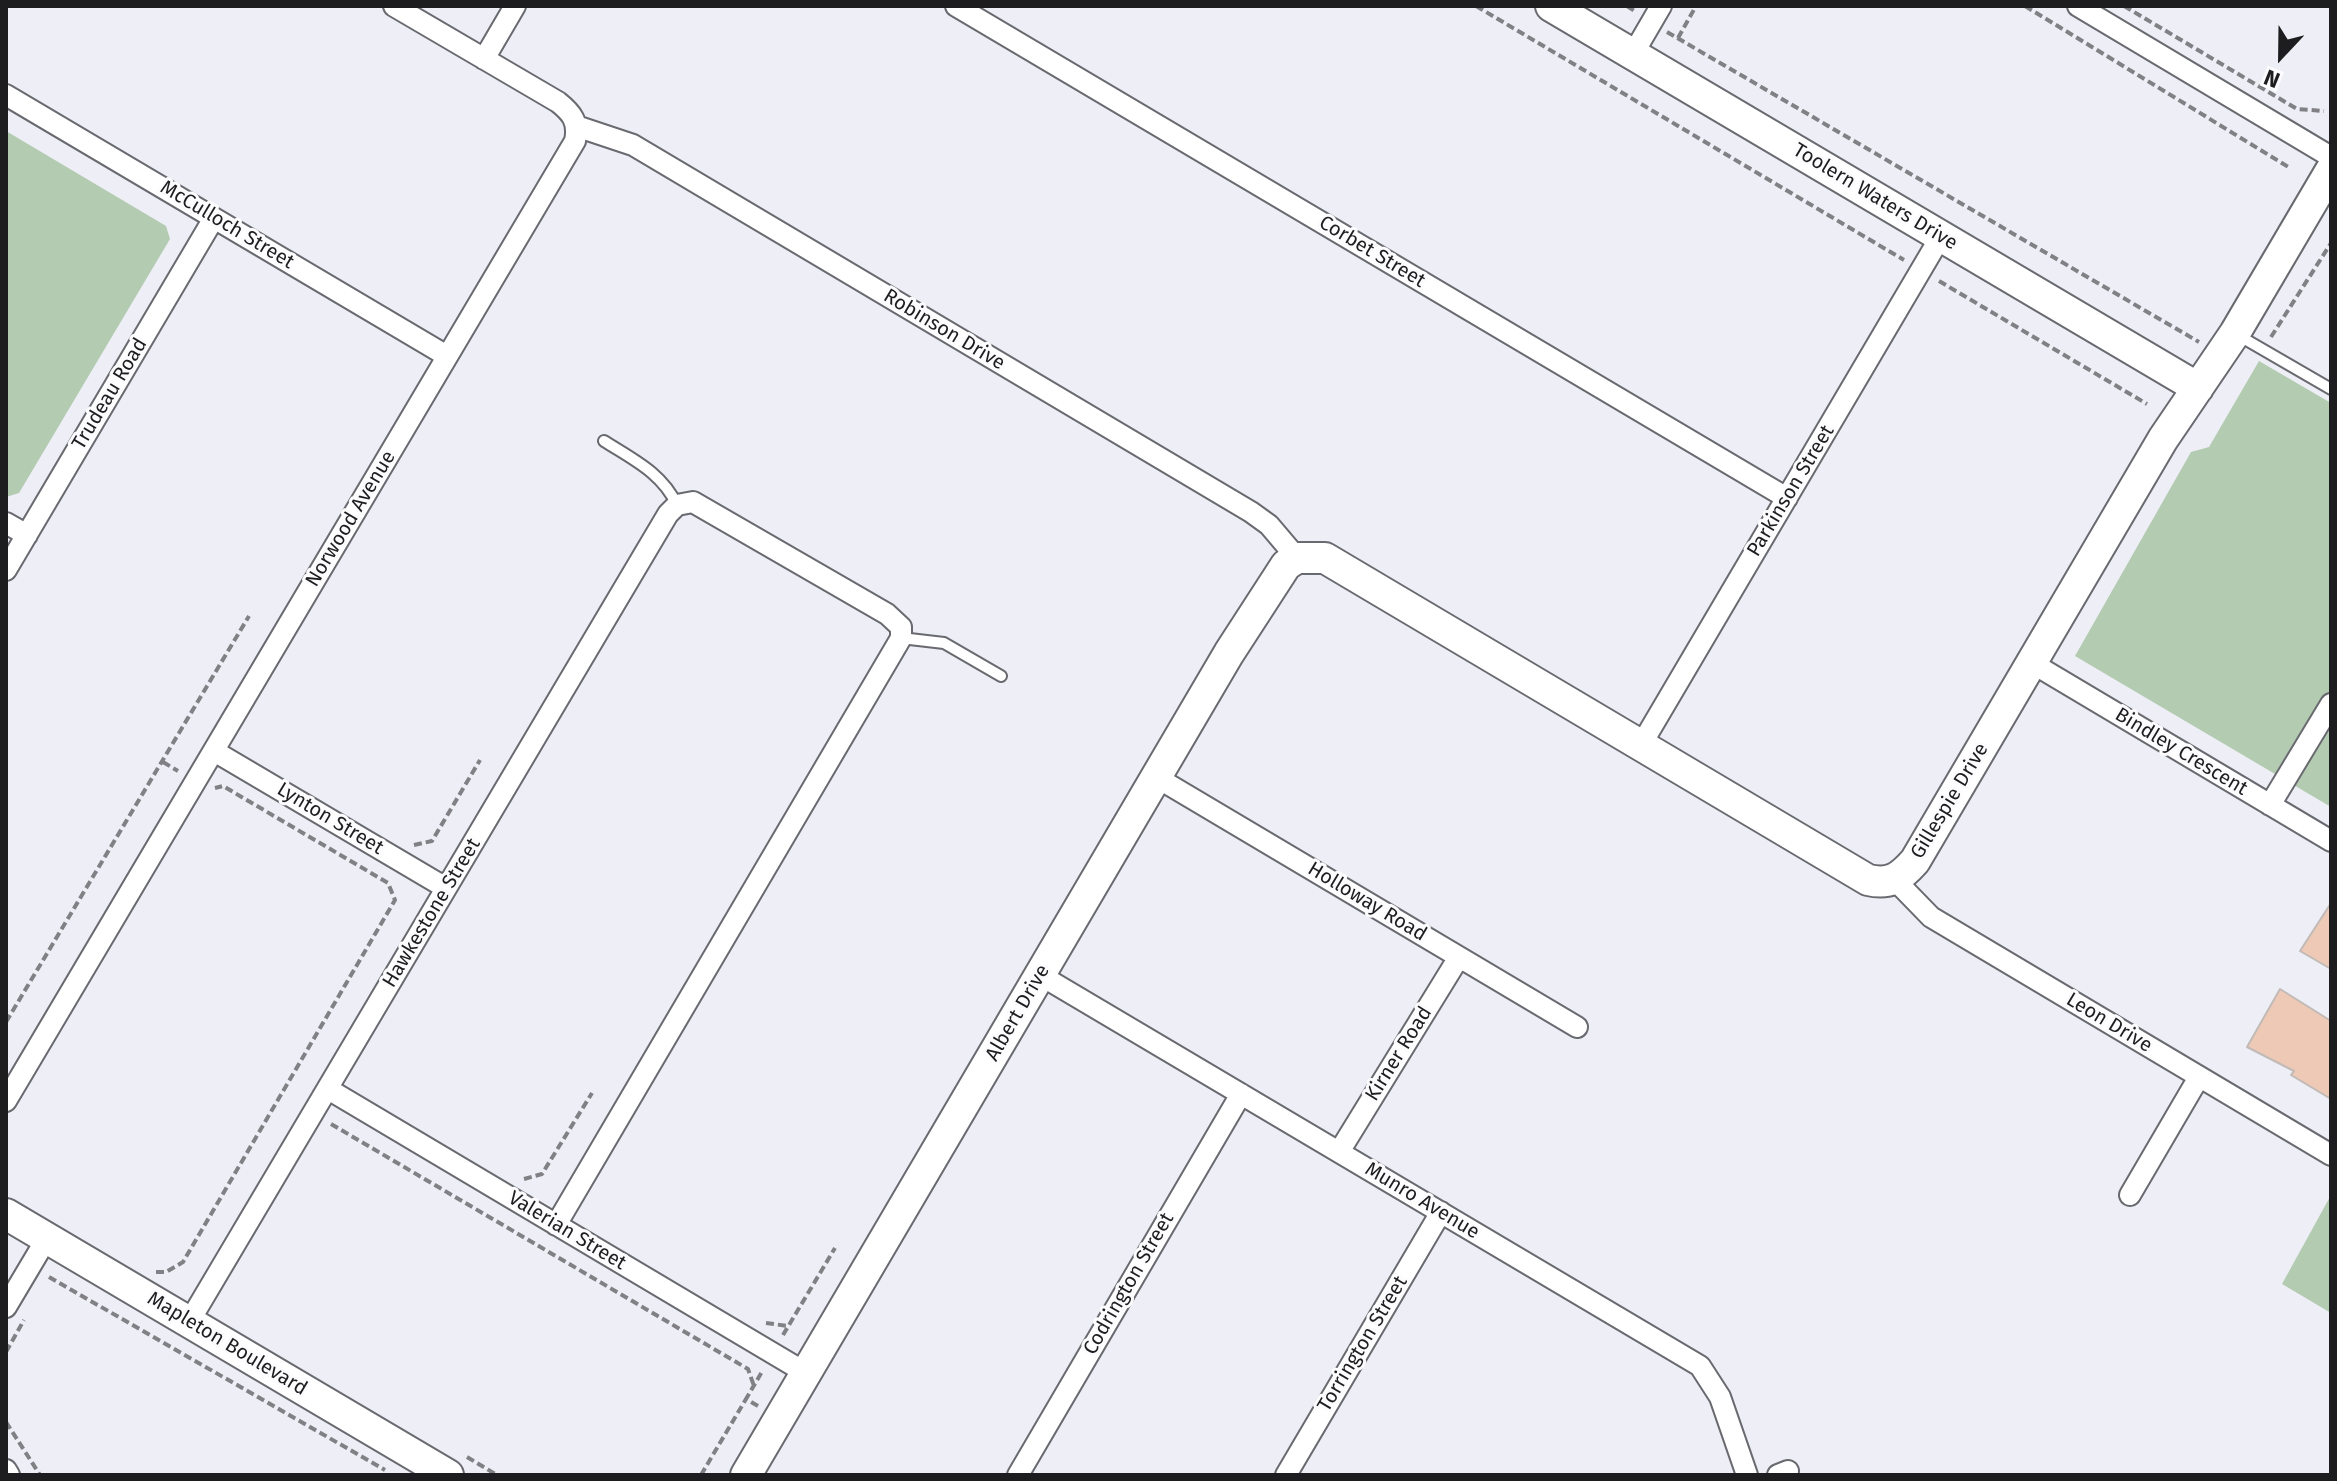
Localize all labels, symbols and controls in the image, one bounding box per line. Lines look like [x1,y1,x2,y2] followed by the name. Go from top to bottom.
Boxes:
[2241,16,2321,96] north arrow
[2260,63,2284,94] text: N
[1788,138,1962,256] street label: Toolern Waters Drive
[156,176,298,274] street label: McCulloch Street
[1314,211,1430,293] street label: Corbet Street
[879,284,1009,376] street label: Robinson Drive
[67,334,153,454] street label: Trudeau Road
[1742,421,1840,561] street label: Parkinson Street
[301,447,401,591] street label: Norwood Avenue
[2110,703,2252,801] street label: Bindley Crescent
[1906,739,1994,863] street label: Gillespie Drive
[272,778,388,860] street label: Lynton Street
[378,834,486,992] street label: Hawkestone Street
[1303,857,1431,947] street label: Holloway Road
[981,961,1055,1065] street label: Albert Drive
[2062,988,2156,1058] street label: Leon Drive
[1360,1002,1438,1106] street label: Kirner Road
[1360,1157,1484,1245] street label: Munro Avenue
[504,1186,630,1276] street label: Valerian Street
[1079,1209,1179,1359] street label: Codrington Street
[1313,1272,1413,1416] street label: Torrington Street
[143,1287,311,1401] street label: Mapleton Boulevard

